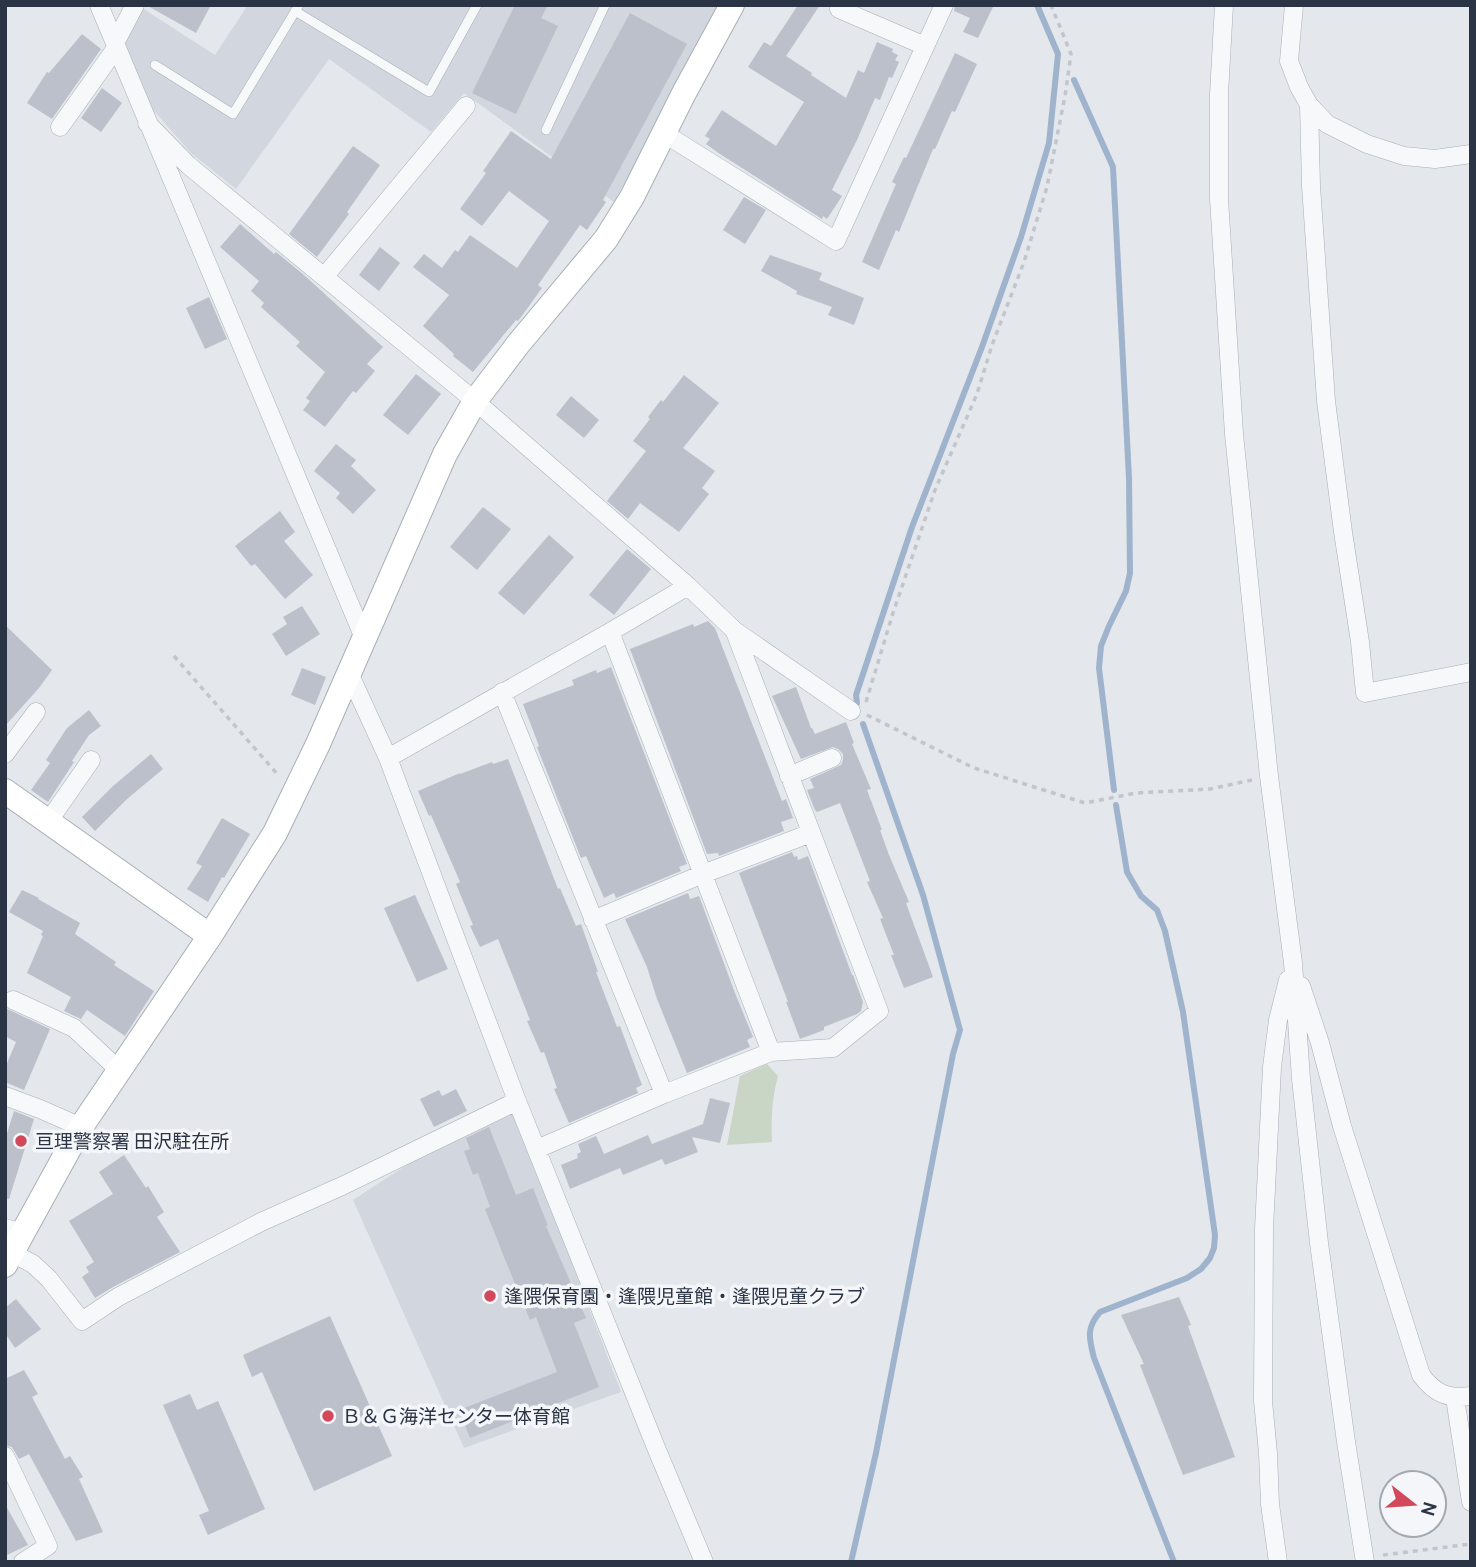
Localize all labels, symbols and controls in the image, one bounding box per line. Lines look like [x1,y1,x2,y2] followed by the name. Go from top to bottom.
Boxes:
[35,1130,229,1153] place label: 亘理警察署 田沢駐在所
[13,1133,29,1149] marker: 亘理警察署 田沢駐在所
[504,1285,865,1308] place label: 逢隈保育園・逢隈児童館・逢隈児童クラブ
[482,1288,498,1304] marker: 逢隈保育園・逢隈児童館・逢隈児童クラブ
[342,1405,570,1428] place label: Ｂ＆Ｇ海洋センター体育館
[320,1408,336,1424] marker: Ｂ＆Ｇ海洋センター体育館
[1378,1469,1448,1539] north arrow
[1416,1499,1442,1519] text: N

